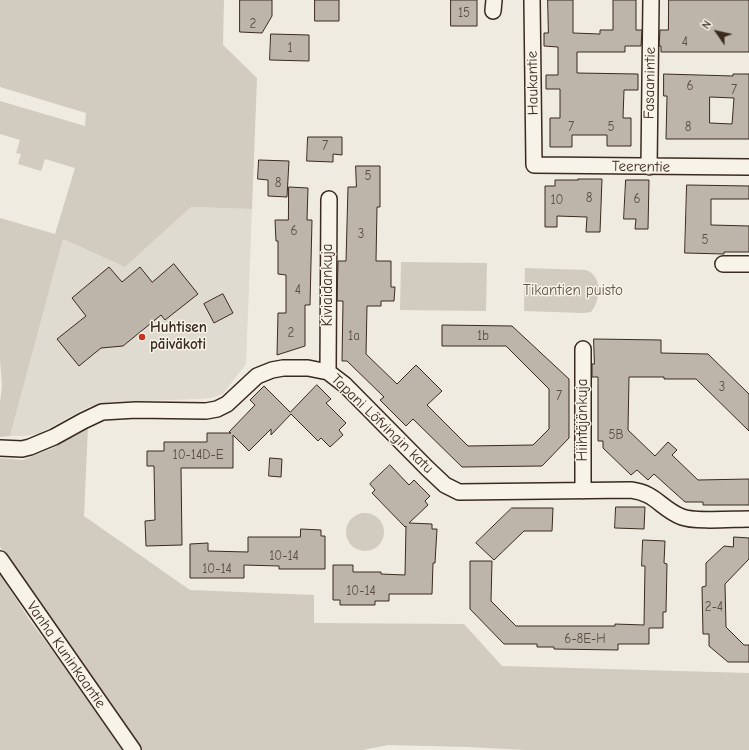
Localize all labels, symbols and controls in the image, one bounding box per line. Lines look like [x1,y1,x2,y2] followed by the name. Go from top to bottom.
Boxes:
[458,5,470,21] house number: 15
[697,12,737,52] north arrow
[250,16,256,32] house number: 2
[699,18,714,32] text: N
[682,34,688,50] house number: 4
[287,40,293,56] house number: 1
[640,47,660,119] street label: Fasaanintie
[523,51,543,115] street label: Haukantie
[686,78,694,94] house number: 6
[731,82,737,98] house number: 7
[568,119,574,135] house number: 7
[607,119,615,135] house number: 5
[685,119,691,135] house number: 8
[322,138,328,154] house number: 7
[612,157,670,177] street label: Teerentie
[364,168,372,184] house number: 5
[275,175,281,191] house number: 8
[586,190,592,206] house number: 8
[633,191,641,207] house number: 6
[550,192,564,208] house number: 10
[290,223,298,239] house number: 6
[358,226,364,242] house number: 3
[701,232,709,248] house number: 5
[319,244,337,326] street label: Kiviaidankuja
[295,282,301,298] house number: 4
[523,282,623,300] park label: Tikantien puisto
[150,319,207,354] place label: Huhtisen päiväkoti
[288,325,294,341] house number: 2
[348,328,360,344] house number: 1a
[477,328,489,344] house number: 1b
[137,332,147,342] marker: Huhtisen päiväkoti
[327,371,437,477] street label: Tapani Löfvingin katu
[574,378,592,462] street label: Hiihtäjänkuja
[719,379,725,395] house number: 3
[556,388,562,404] house number: 7
[608,427,624,443] house number: 5B
[173,447,223,463] house number: 10-14D-E
[269,548,299,564] house number: 10-14
[202,561,232,577] house number: 10-14
[346,583,376,599] house number: 10-14
[22,598,110,712] street label: Vanha Kuninkaantie
[705,599,723,615] house number: 2-4
[564,631,606,647] house number: 6-8E-H

